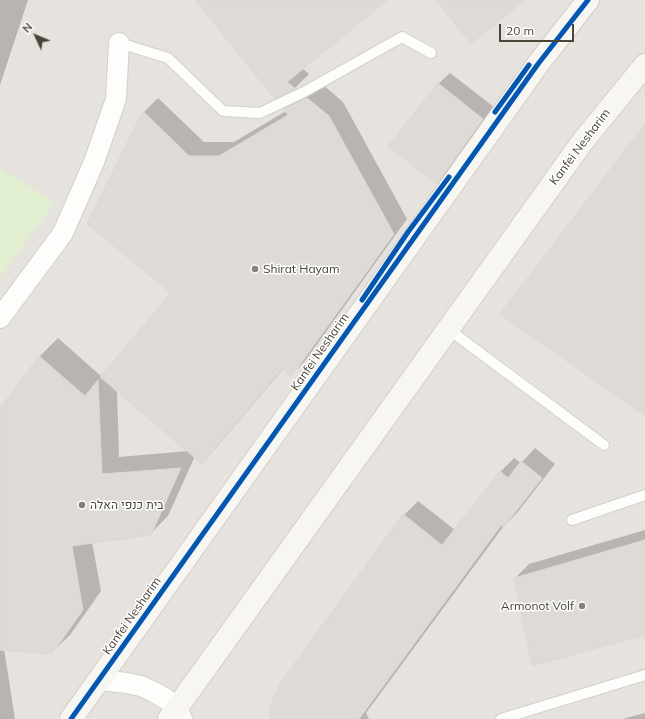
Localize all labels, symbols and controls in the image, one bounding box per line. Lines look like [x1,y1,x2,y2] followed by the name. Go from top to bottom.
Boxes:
[16,16,56,56] north arrow
[501,16,576,42] scale bar
[19,20,35,36] text: N
[506,23,534,38] text: 20 m
[547,106,613,188] street label: Kanfei Nesharim
[263,262,340,276] place label: Shirat Hayam
[250,264,260,274] marker: Shirat Hayam
[288,310,352,394] street label: Kanfei Nesharim
[90,498,164,512] place label: בית כנפי האלה
[77,500,87,510] marker: בית כנפי האלה
[100,574,164,658] street label: Kanfei Nesharim
[501,599,574,613] place label: Armonot Volf
[577,601,587,611] marker: Armonot Volf

